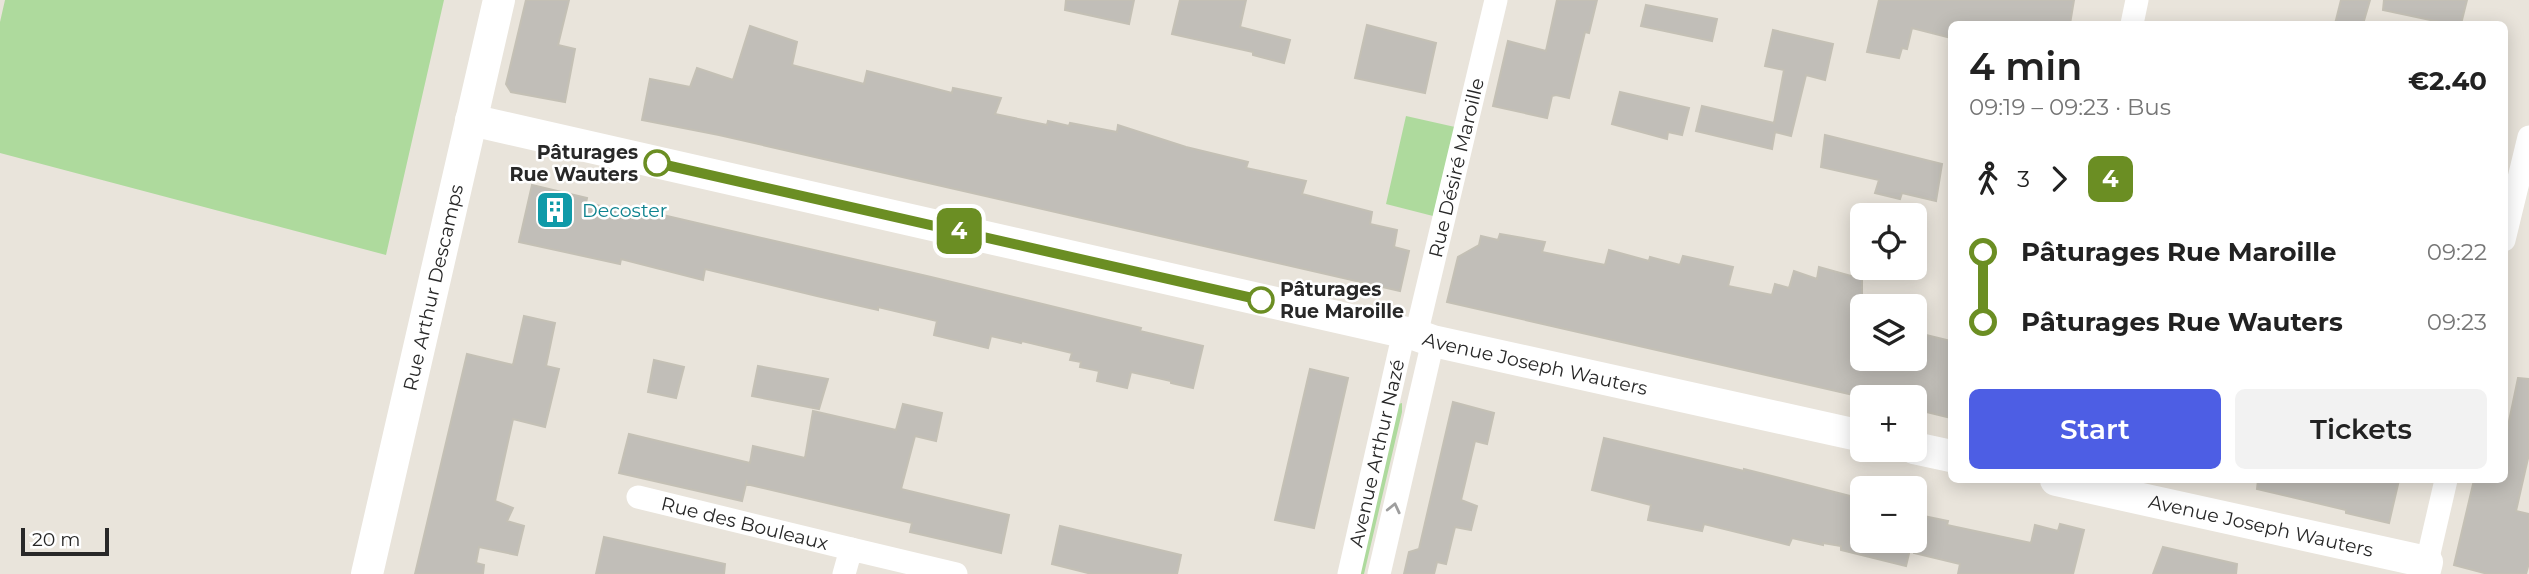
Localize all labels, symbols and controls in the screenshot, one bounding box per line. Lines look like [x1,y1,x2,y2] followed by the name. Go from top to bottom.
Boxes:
[1969,43,2082,90] text: 4 min
[2408,65,2487,97] text: €2.40
[1424,76,1489,260] street label: Rue Désiré Maroille
[1969,93,2171,121] text: 09:19 – 09:23 · Bus
[510,141,638,186] place label: Pâturages Rue Wauters
[644,150,670,176] marker: Pâturages Rue Wauters
[1969,160,2007,198] icon: walk
[2040,160,2078,198] icon: forward
[2102,164,2119,193] text: 4
[2017,165,2030,193] text: 3
[398,182,468,393] street label: Rue Arthur Descamps
[534,189,576,231] building icon: Decoster
[582,199,667,222] place label: Decoster
[1850,203,1927,553] map controls
[1850,203,1927,280] button: locate
[936,208,982,254] line badge: 4
[951,216,967,245] text: 4
[2021,236,2336,268] text: Pâturages Rue Maroille
[2427,238,2487,266] text: 09:22
[1280,278,1404,323] place label: Pâturages Rue Maroille
[1248,287,1274,313] marker: Pâturages Rue Maroille
[1850,294,1927,371] button: layers
[2021,306,2343,338] text: Pâturages Rue Wauters
[2427,308,2487,336] text: 09:23
[1420,327,1650,400] street label: Avenue Joseph Wauters
[1344,357,1409,549] street label: Avenue Arthur Nazé
[1850,385,1927,462] button: +
[1969,389,2221,469] button: Start
[2235,389,2487,469] button: Tickets
[1850,476,1927,553] button: −
[2146,490,2375,562] street label: Avenue Joseph Wauters
[659,492,831,555] street label: Rue des Bouleaux
[1386,502,1400,514] one-way arrow
[21,525,108,557] scale bar
[32,528,80,551] text: 20 m

